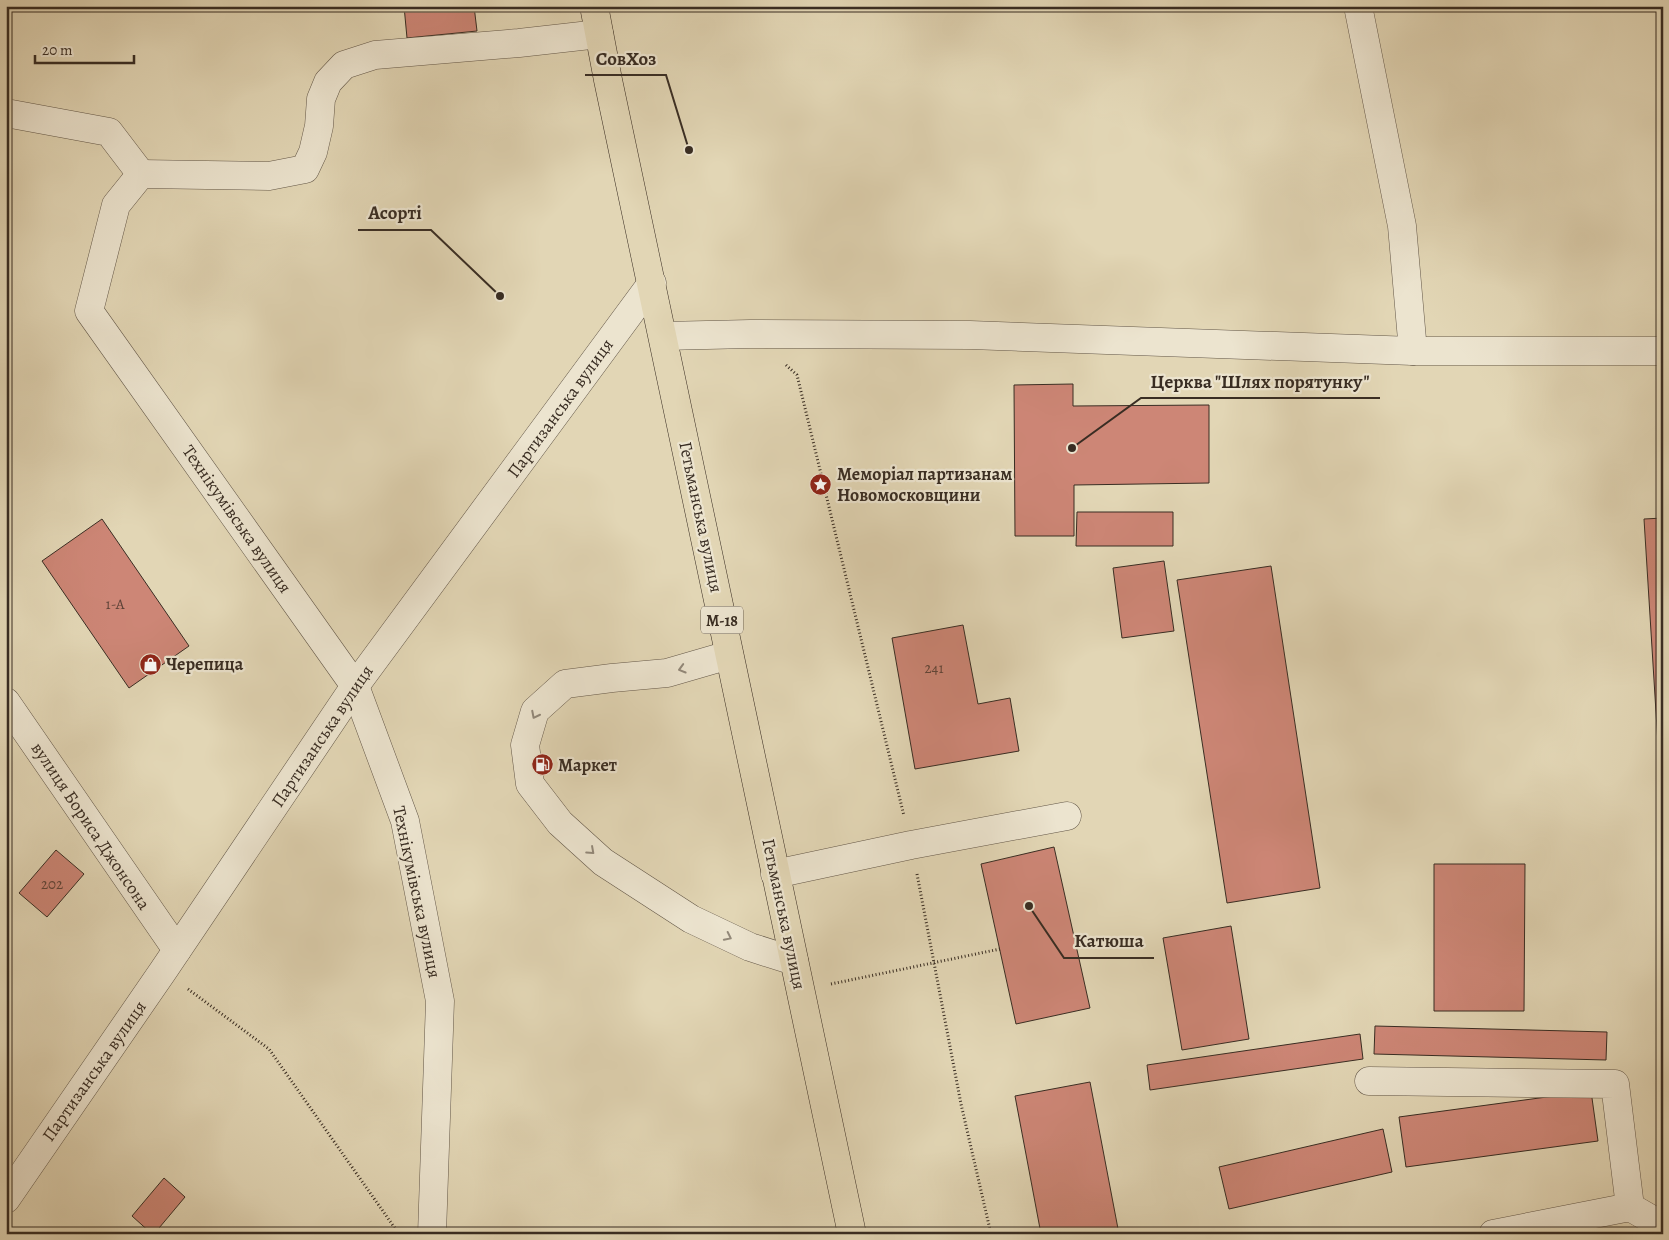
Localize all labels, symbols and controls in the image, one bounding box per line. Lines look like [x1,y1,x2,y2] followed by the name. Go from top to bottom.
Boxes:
[35,32,134,64] scale bar
[42,40,73,60] text: 20 m
[585,41,666,75] callout: СовХоз
[596,46,656,72] text: СовХоз
[358,196,431,230] callout: Асорті
[367,200,422,226] text: Асорті
[501,334,619,482] street label: Партизанська вулиця
[1141,364,1380,398] callout: Церква "Шлях порятунку"
[1150,369,1370,395] text: Церква "Шлях порятунку"
[673,439,729,595] street label: Гетьманська вулиця
[177,440,297,598] street label: Технікумівська вулиця
[837,462,1012,507] place label: Меморіал партизанам Новомосковщини
[809,472,833,496] place icon: Меморіал партизанам Новомосковщини
[106,594,125,614] house number: 1-А
[701,606,743,634] road number: М-18
[138,652,162,676] shop icon: Черепица
[166,652,244,676] place label: Черепица
[924,658,944,678] house number: 241
[265,660,379,812] street label: Партизанська вулиця
[679,663,687,673] one-way arrow
[531,710,541,719] one-way arrow
[26,737,157,915] street label: вулиця Бориса Джонсона
[530,753,554,777] fuel station icon: Маркет
[558,753,617,777] place label: Маркет
[387,804,447,980] street label: Технікумівська вулиця
[756,836,812,992] street label: Гетьманська вулиця
[586,845,595,854] one-way arrow
[41,874,63,894] house number: 202
[1064,924,1154,958] callout: Катюша
[1074,928,1145,954] text: Катюша
[723,931,732,941] one-way arrow
[36,996,152,1146] street label: Партизанська вулиця

